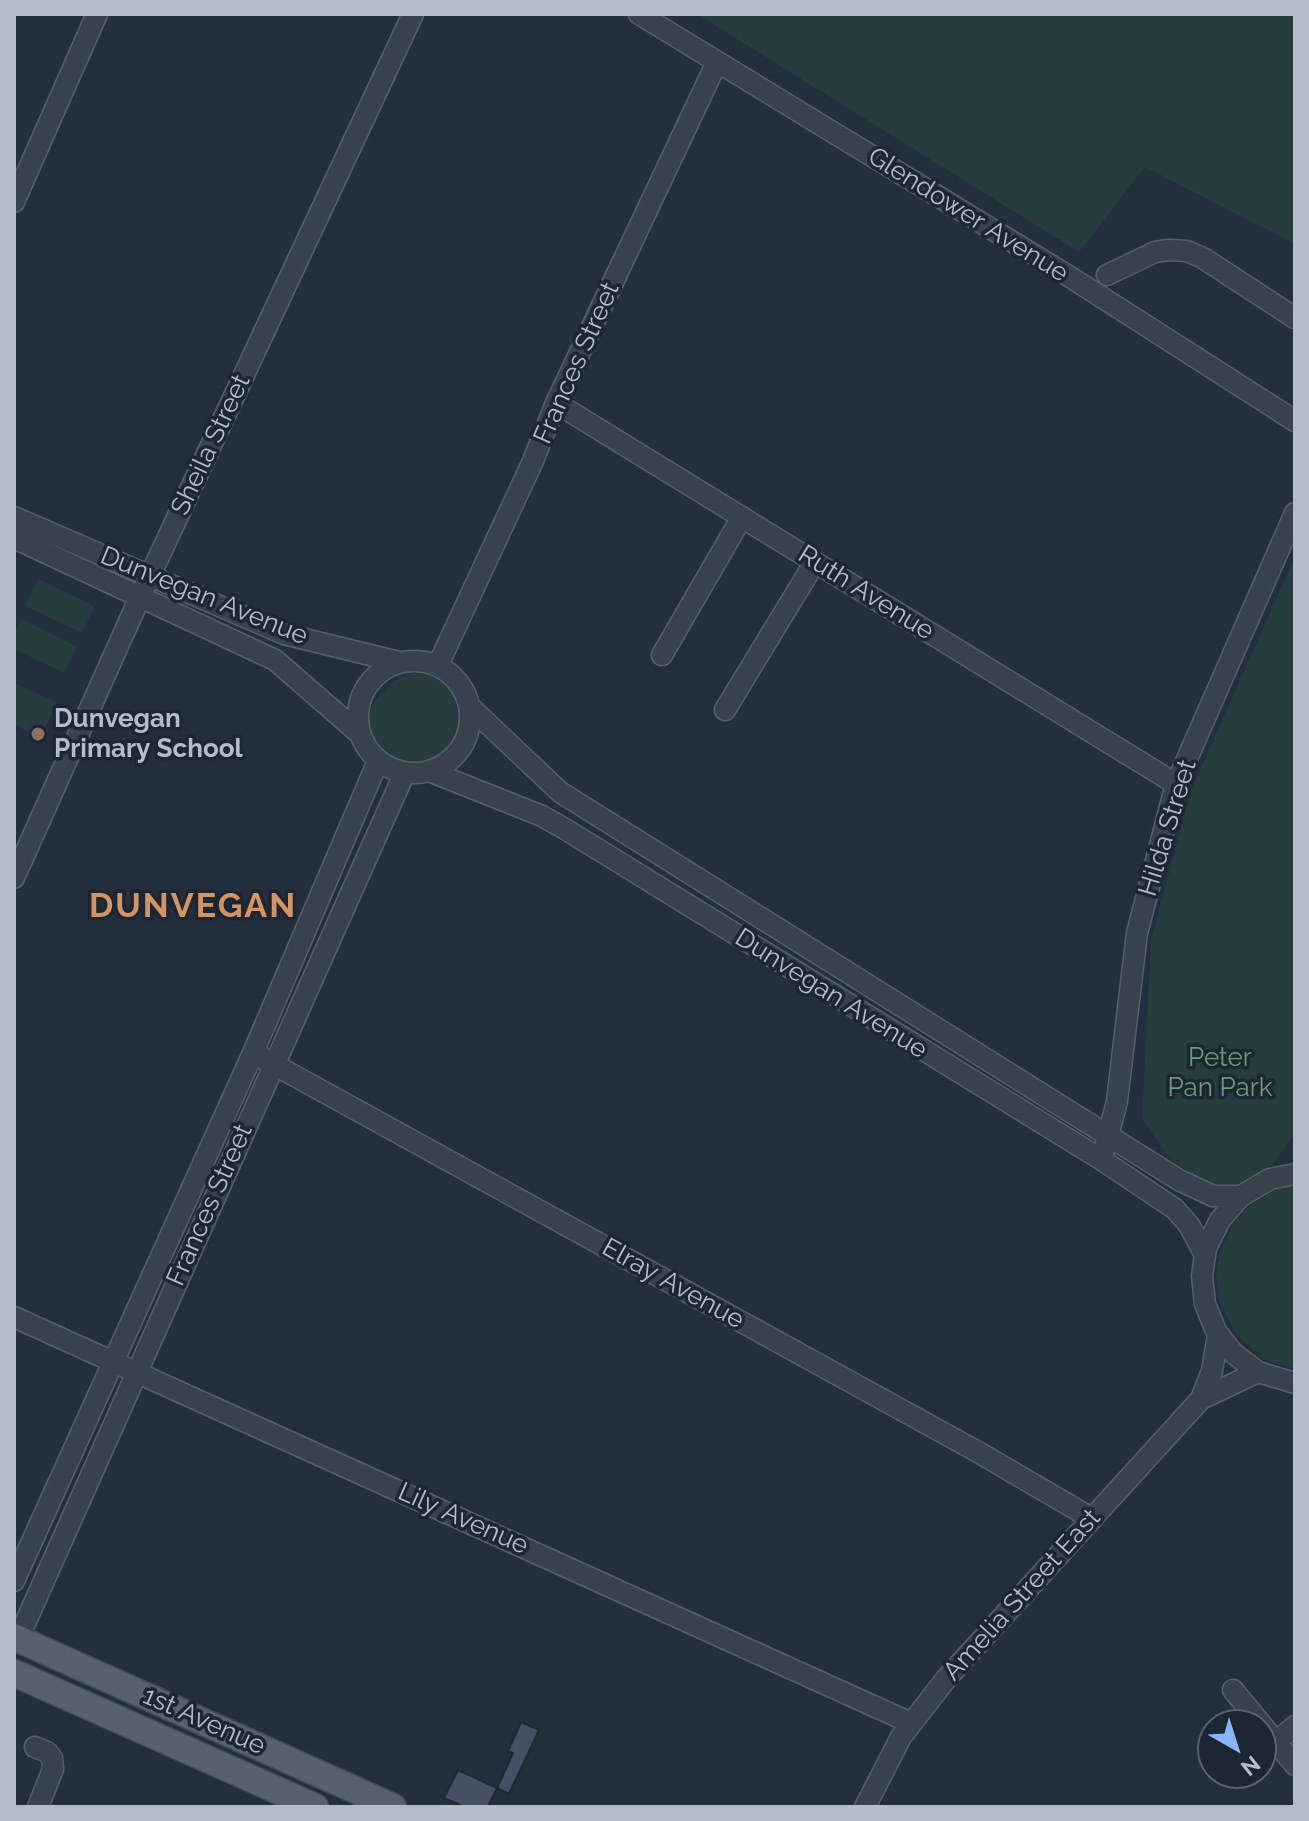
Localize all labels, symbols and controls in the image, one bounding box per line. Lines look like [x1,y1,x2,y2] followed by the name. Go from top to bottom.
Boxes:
[862,141,1074,289] street label: Glendower Avenue
[527,277,627,449] street label: Frances Street
[165,370,257,520] street label: Sheila Street
[792,539,940,647] street label: Ruth Avenue
[96,540,312,652] street label: Dunvegan Avenue
[54,703,243,764] place label: Dunvegan Primary School
[29,725,47,743] marker: Dunvegan Primary School
[1132,756,1204,900] street label: Hilda Street
[89,887,297,927] district label: DUNVEGAN
[729,922,933,1066] street label: Dunvegan Avenue
[1167,1042,1273,1104] park label: Peter Pan Park
[160,1119,260,1291] street label: Frances Street
[596,1232,750,1336] street label: Elray Avenue
[393,1476,533,1562] street label: Lily Avenue
[937,1503,1107,1687] street label: Amelia Street East
[138,1680,270,1762] street label: 1st Avenue
[1197,1709,1277,1789] north arrow
[1236,1751,1266,1781] text: N

